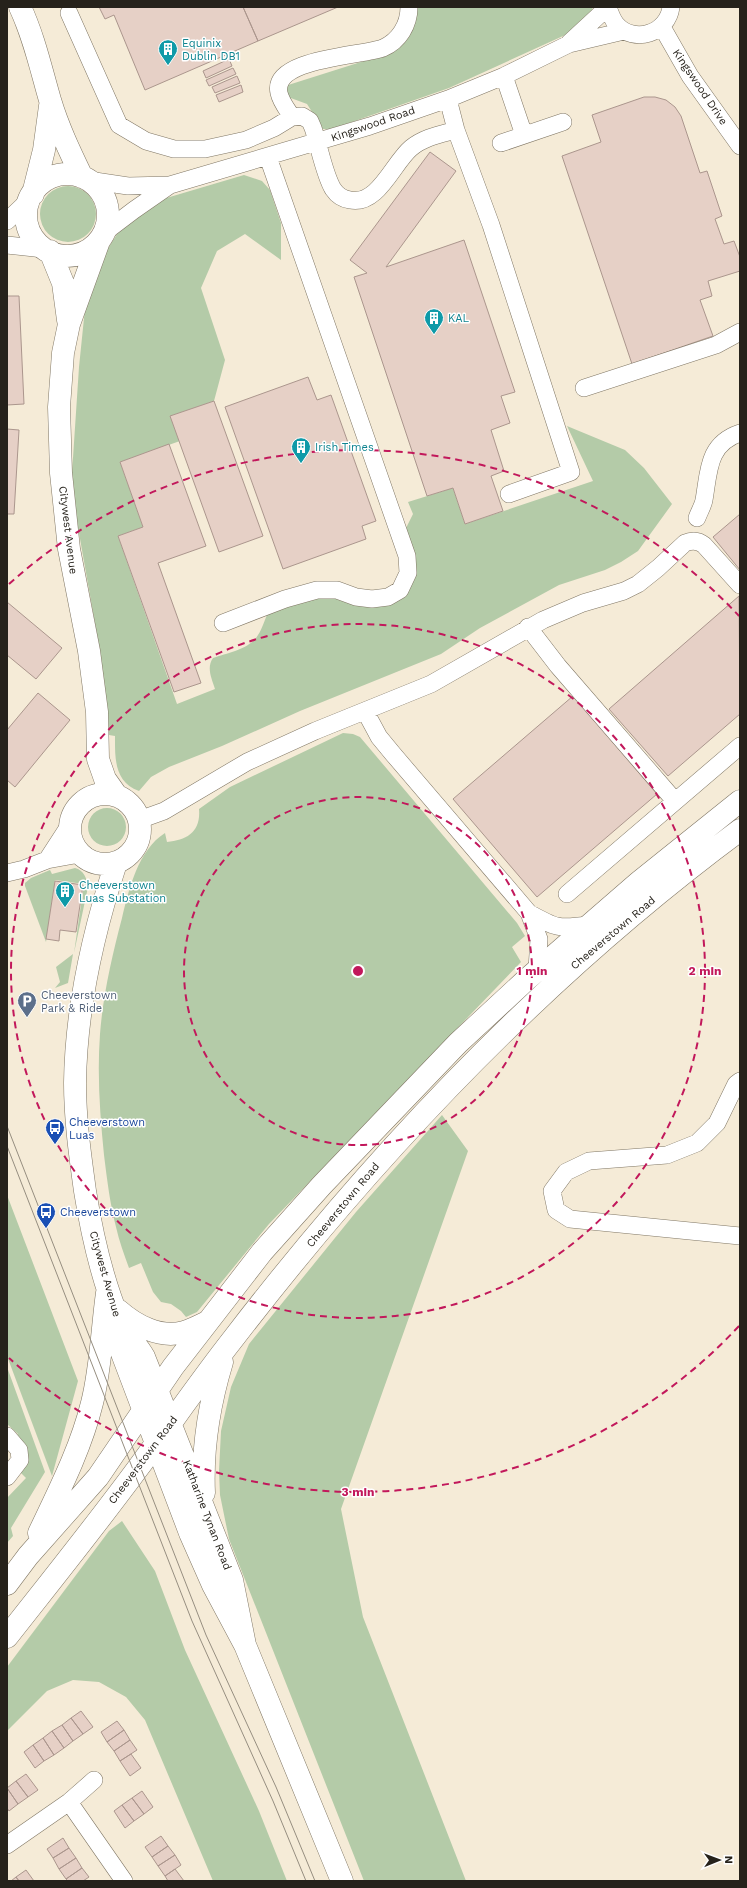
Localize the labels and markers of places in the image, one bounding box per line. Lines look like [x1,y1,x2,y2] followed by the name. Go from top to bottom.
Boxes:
[182,37,240,63] place label: Equinix Dublin DB1
[157,38,179,66] building icon: Equinix Dublin DB1
[423,307,445,335] building icon: KAL
[448,312,469,325] place label: KAL
[290,436,312,464] building icon: Irish Times
[315,441,374,454] place label: Irish Times
[79,879,166,905] place label: Cheeverstown Luas Substation
[54,880,76,908] building icon: Cheeverstown Luas Substation
[351,964,365,978] centre of rings
[41,989,117,1015] place label: Cheeverstown Park & Ride
[16,990,38,1018] parking icon: Cheeverstown Park & Ride
[69,1116,145,1142] place label: Cheeverstown Luas
[44,1117,66,1145] bus stop icon: Cheeverstown Luas
[35,1201,57,1229] bus stop icon: Cheeverstown
[60,1206,136,1219] place label: Cheeverstown

